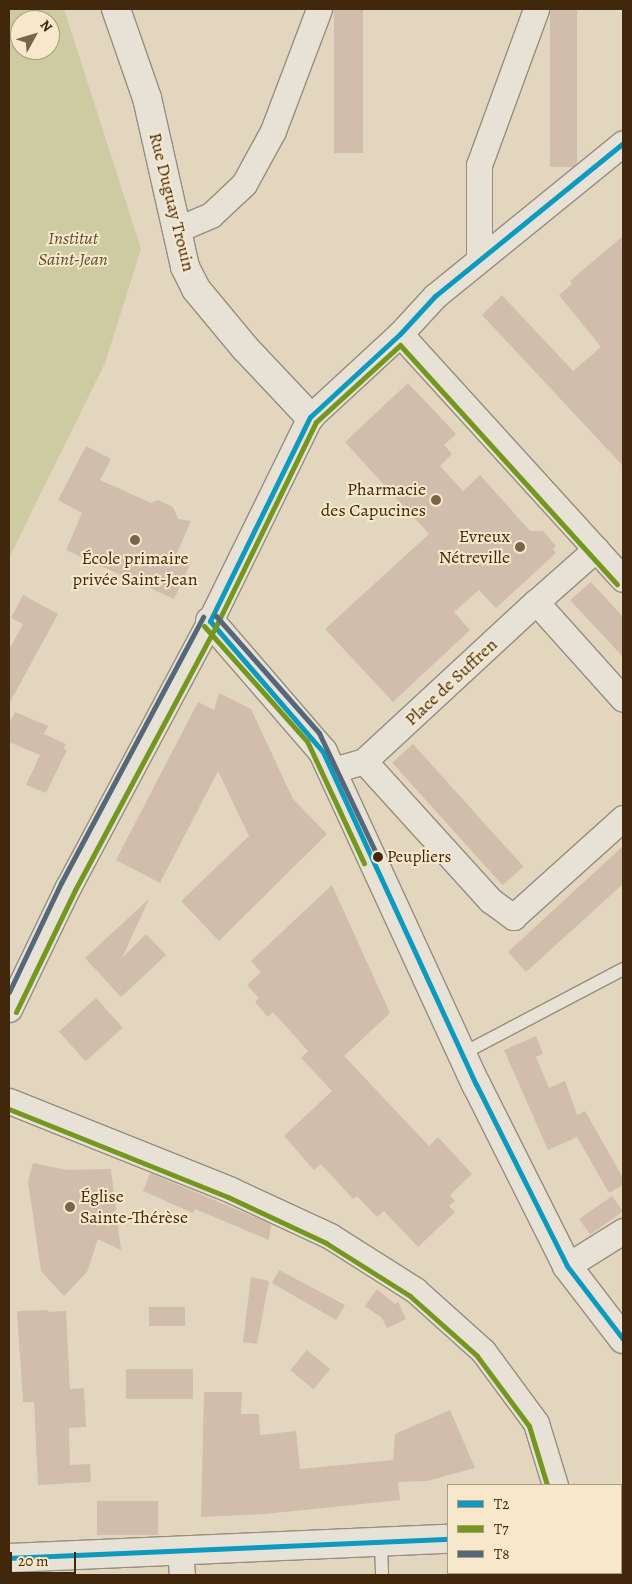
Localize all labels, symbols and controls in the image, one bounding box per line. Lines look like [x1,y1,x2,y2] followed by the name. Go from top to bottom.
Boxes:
[10,10,60,60] north arrow
[36,16,57,36] text: N
[144,130,200,274] street label: Rue Duguay Trouin
[38,228,108,270] park label: Institut Saint-Jean
[321,479,426,522] place label: Pharmacie des Capucines
[430,494,442,506] marker: Pharmacie des Capucines
[439,526,510,568] place label: Evreux Nétreville
[129,534,141,546] marker: École primaire privée Saint-Jean
[514,541,526,553] marker: Evreux Nétreville
[72,548,198,590] place label: École primaire privée Saint-Jean
[400,634,502,730] street label: Place de Suffren
[387,847,451,867] place label: Peupliers
[373,852,383,862] marker: Peupliers
[80,1186,188,1228] place label: Église Sainte-Thérèse
[64,1201,76,1213] marker: Église Sainte-Thérèse
[447,1484,622,1574] legend
[494,1494,509,1514] text: T2
[494,1519,509,1539] text: T7
[12,1542,79,1574] scale bar
[494,1544,509,1564] text: T8
[18,1551,49,1571] text: 20 m

